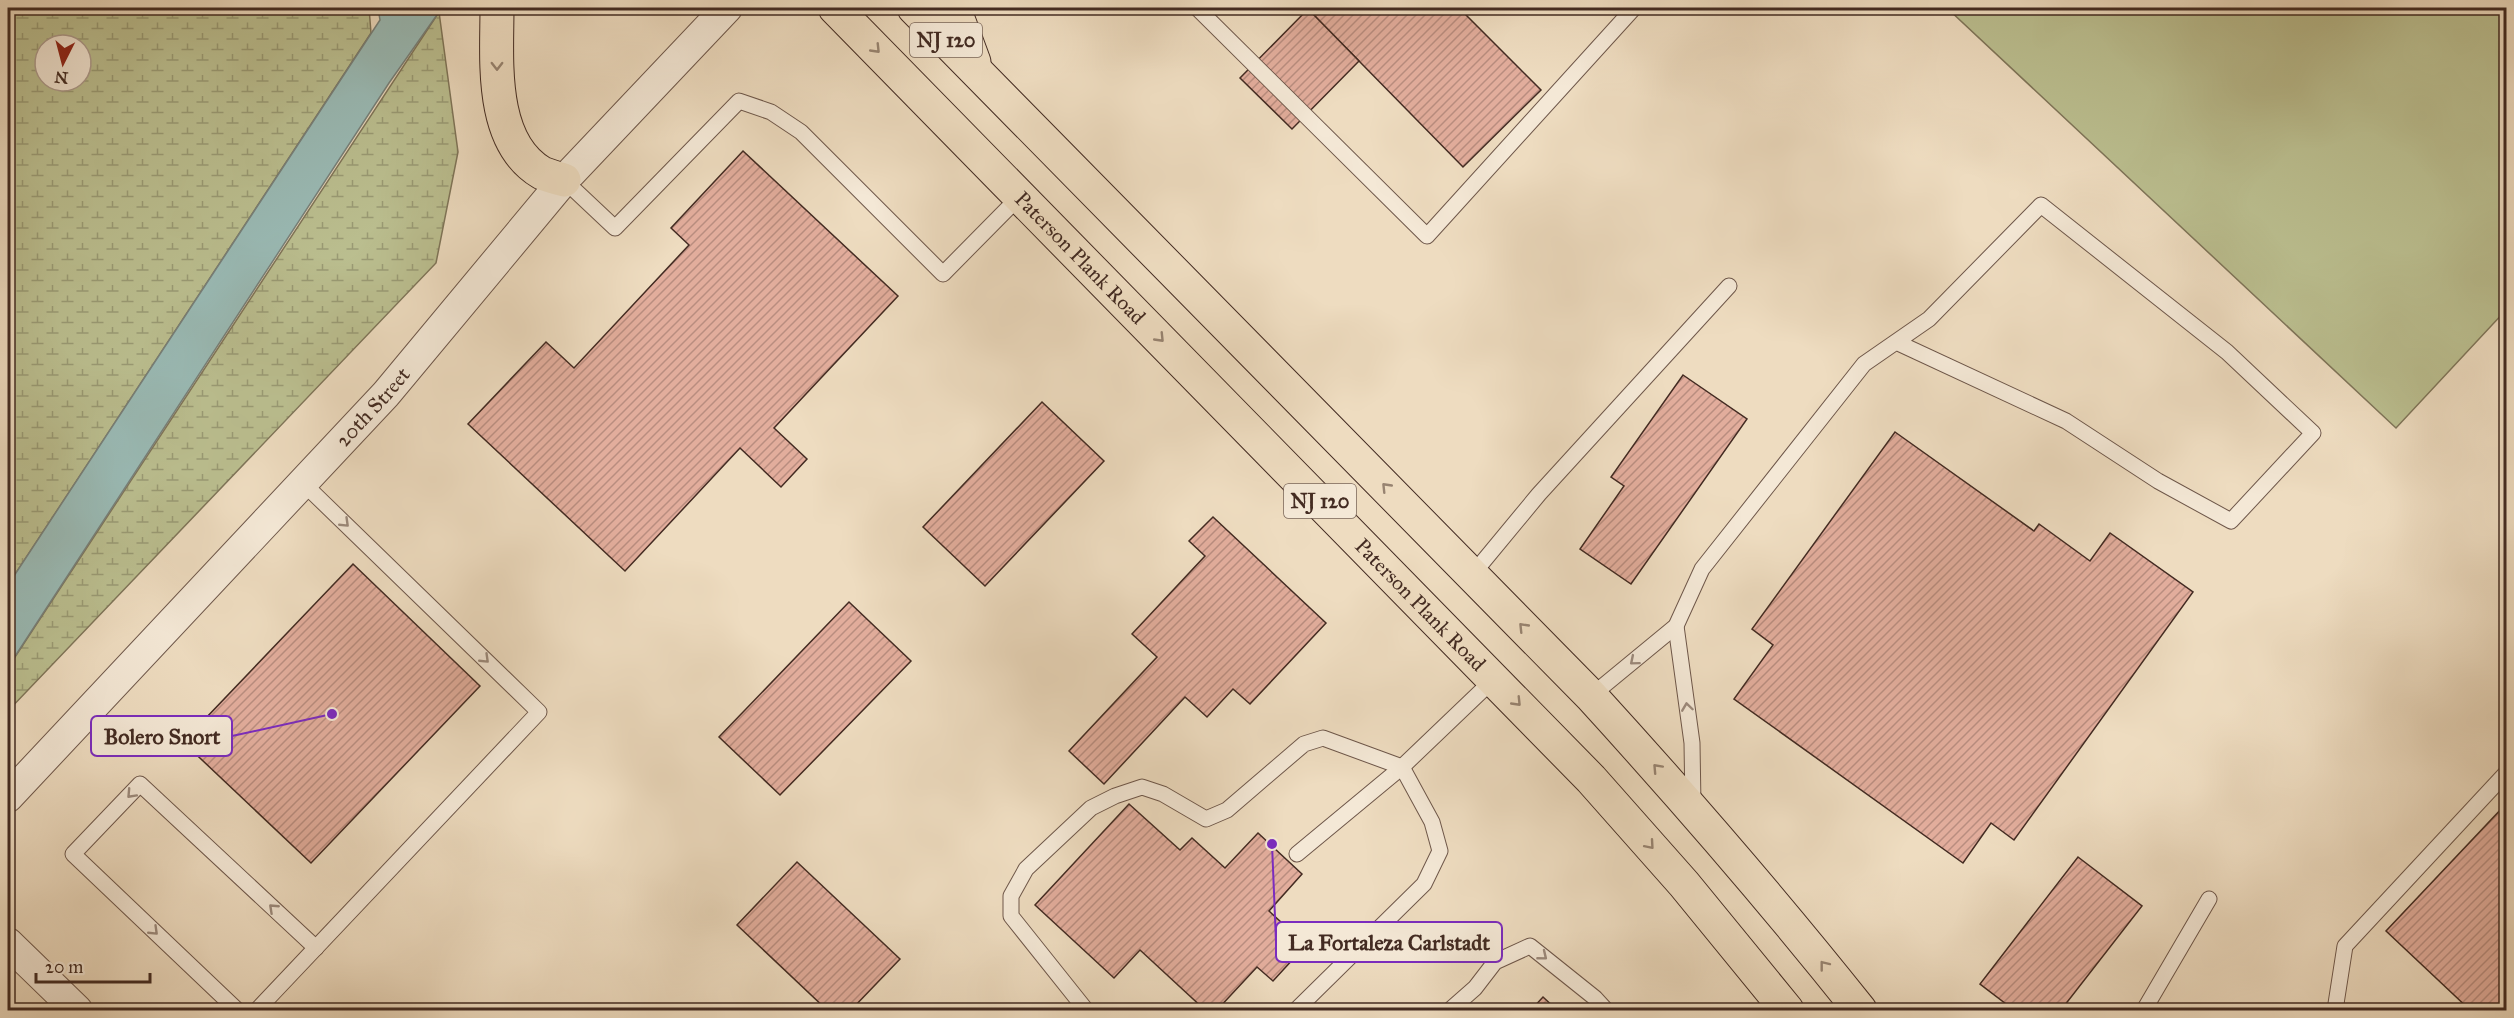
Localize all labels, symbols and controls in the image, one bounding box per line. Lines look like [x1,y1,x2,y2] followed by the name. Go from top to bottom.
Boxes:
[910,23,982,57] road number: NJ 120
[33,33,93,93] north arrow
[869,43,880,53] one-way arrow
[491,61,503,70] one-way arrow
[53,67,69,88] text: N
[1009,186,1151,330] street label: Paterson Plank Road
[1153,330,1164,341] one-way arrow
[330,362,416,452] street label: 20th Street
[1284,484,1356,518] road number: NJ 120
[1382,484,1393,494] one-way arrow
[337,516,348,527] one-way arrow
[1349,533,1491,677] street label: Paterson Plank Road
[1519,623,1530,634] one-way arrow
[478,652,488,663] one-way arrow
[1629,654,1640,665] one-way arrow
[1509,695,1520,706] one-way arrow
[1682,703,1694,712] one-way arrow
[91,716,232,756] callout: Bolero Snort
[104,723,221,750] text: Bolero Snort
[1653,764,1664,775] one-way arrow
[127,786,138,797] one-way arrow
[1643,838,1654,849] one-way arrow
[269,904,280,915] one-way arrow
[1276,922,1502,962] callout: La Fortaleza Carlstadt
[146,924,157,935] one-way arrow
[1288,929,1490,956] text: La Fortaleza Carlstadt
[36,946,150,984] scale bar
[1537,949,1548,960] one-way arrow
[45,956,83,978] text: 20 m
[1820,960,1831,971] one-way arrow

